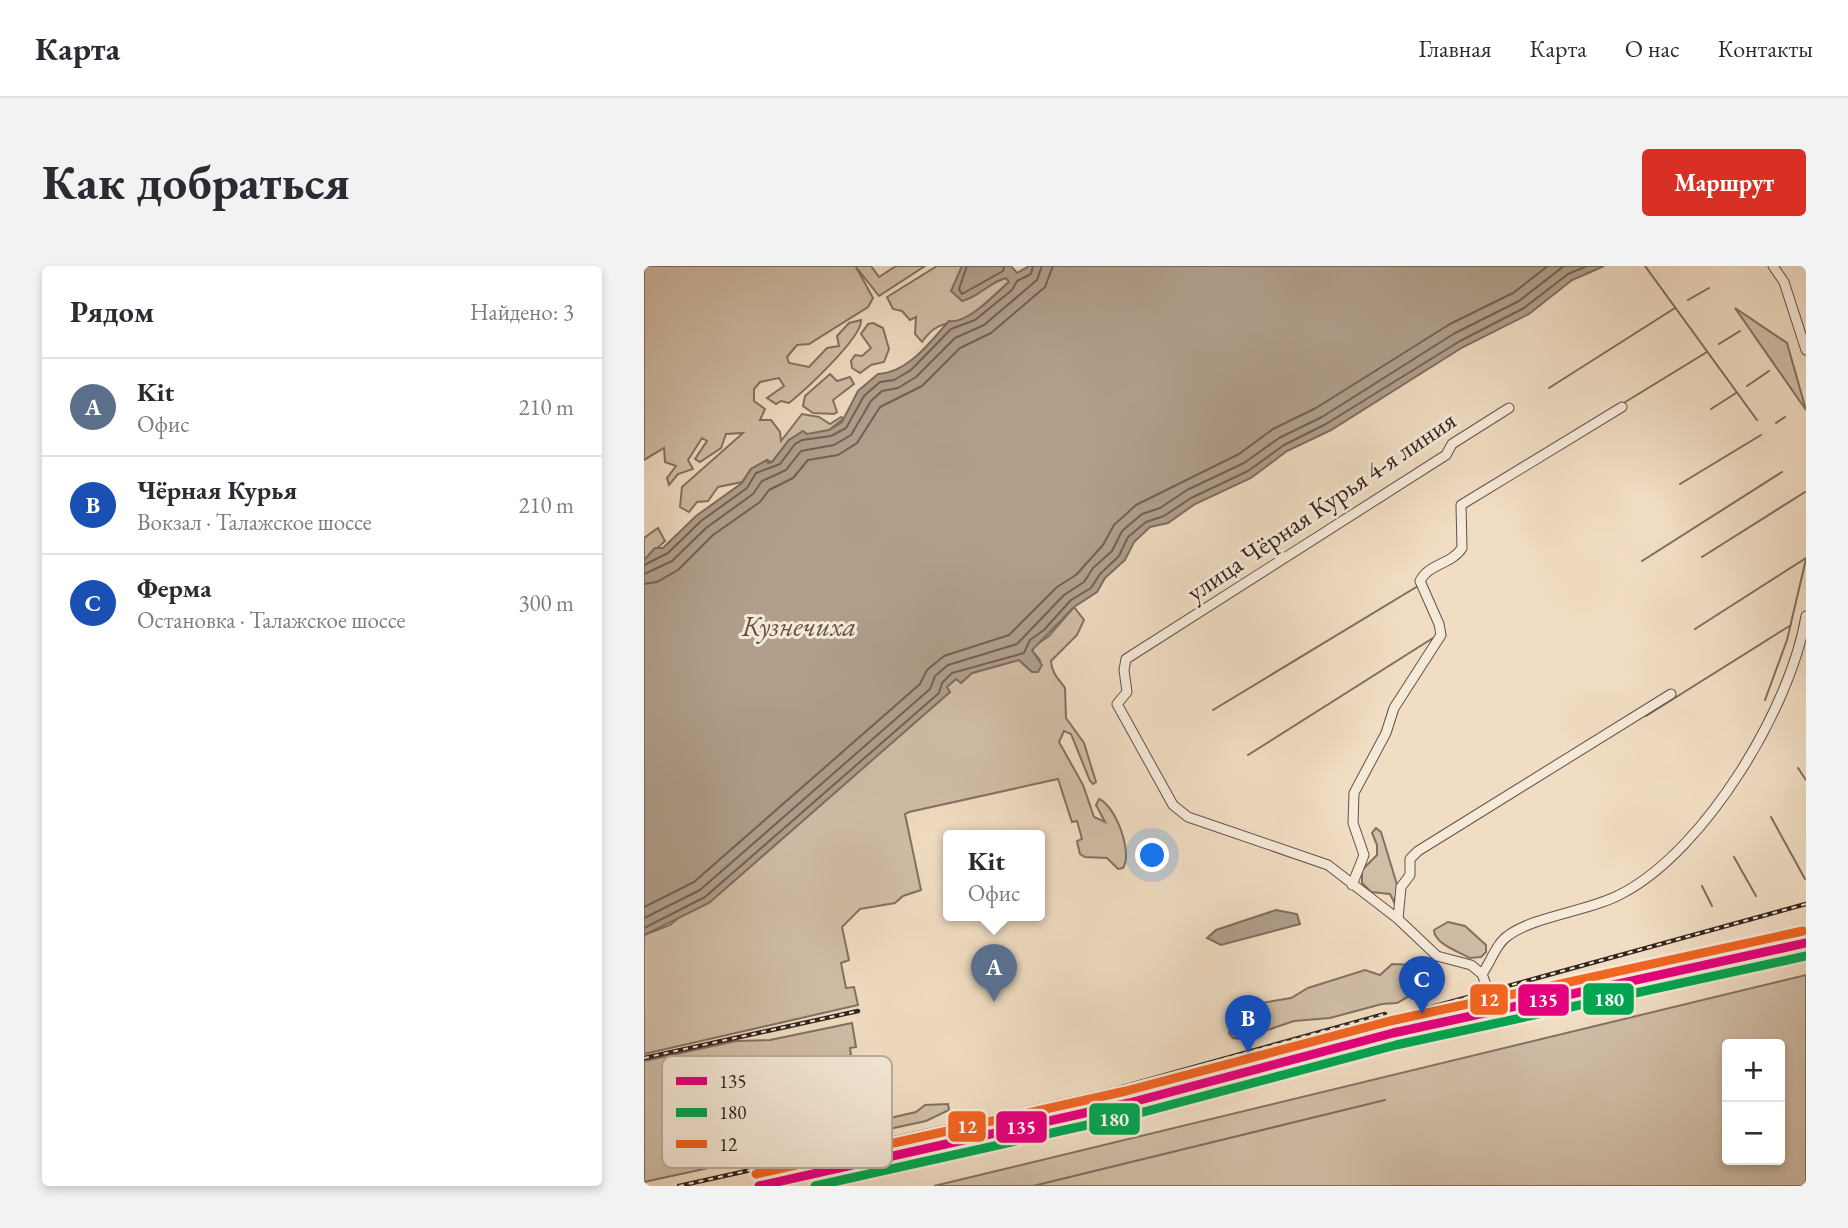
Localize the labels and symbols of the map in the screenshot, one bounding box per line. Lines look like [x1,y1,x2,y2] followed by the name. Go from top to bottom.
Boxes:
[1180,403,1462,609] street label: улица Чёрная Курья 4-я линия
[741,608,856,644] water label: Кузнечиха
[1135,838,1169,872] your location
[971,944,1017,1002] pin: A
[1399,956,1445,1014] pin: C
[1582,982,1635,1016] line badge: 180
[1469,983,1509,1016] line badge: 12
[1517,983,1570,1017] line badge: 135
[1479,987,1499,1012] text: 12
[1594,987,1624,1012] text: 180
[1528,988,1558,1013] text: 135
[1225,995,1271,1053] pin: B
[662,1056,892,1168] legend
[719,1069,746,1094] text: 135
[719,1100,746,1125] text: 180
[1088,1102,1141,1136] line badge: 180
[1099,1107,1129,1132] text: 180
[947,1110,987,1143] line badge: 12
[995,1110,1048,1144] line badge: 135
[957,1114,977,1139] text: 12
[1006,1115,1036,1140] text: 135
[719,1132,737,1157] text: 12

